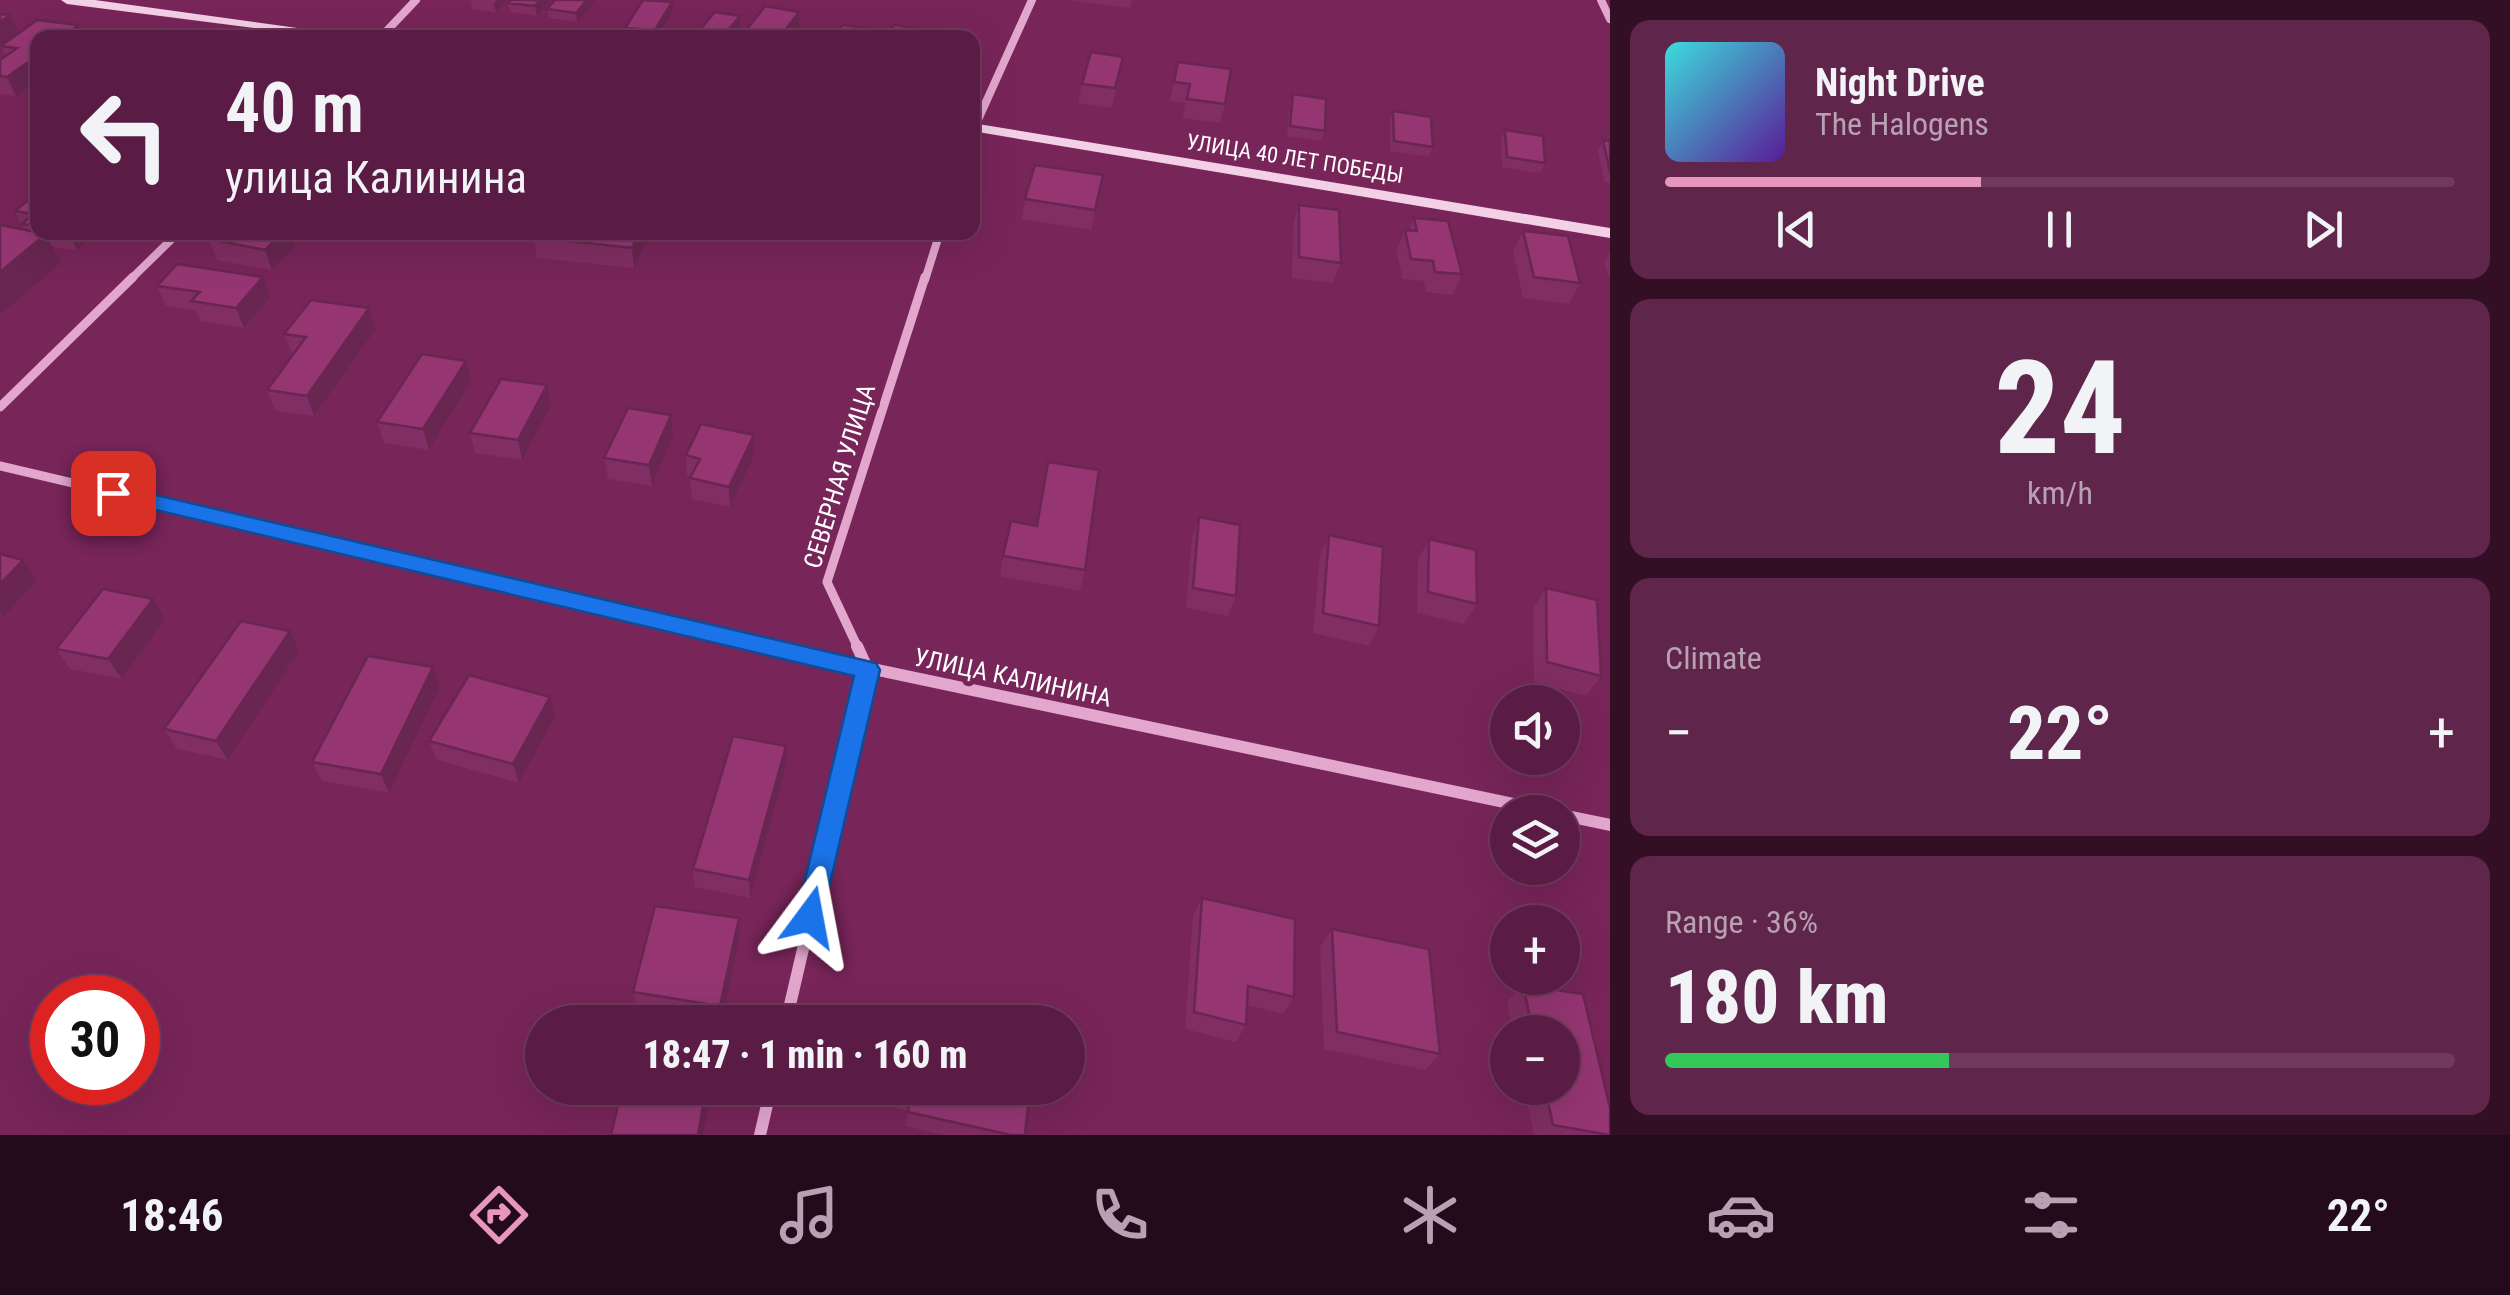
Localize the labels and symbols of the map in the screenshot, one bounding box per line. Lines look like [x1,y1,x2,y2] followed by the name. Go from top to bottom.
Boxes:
[1185,129,1405,188] street label: УЛИЦА 40 ЛЕТ ПОБЕДЫ
[798,381,881,572] street label: СЕВЕРНАЯ УЛИЦА
[71,451,156,536] pin
[912,642,1114,713] street label: УЛИЦА КАЛИНИНА
[758,865,862,969] position arrow
[30,975,160,1105] speed limit sign: 30

